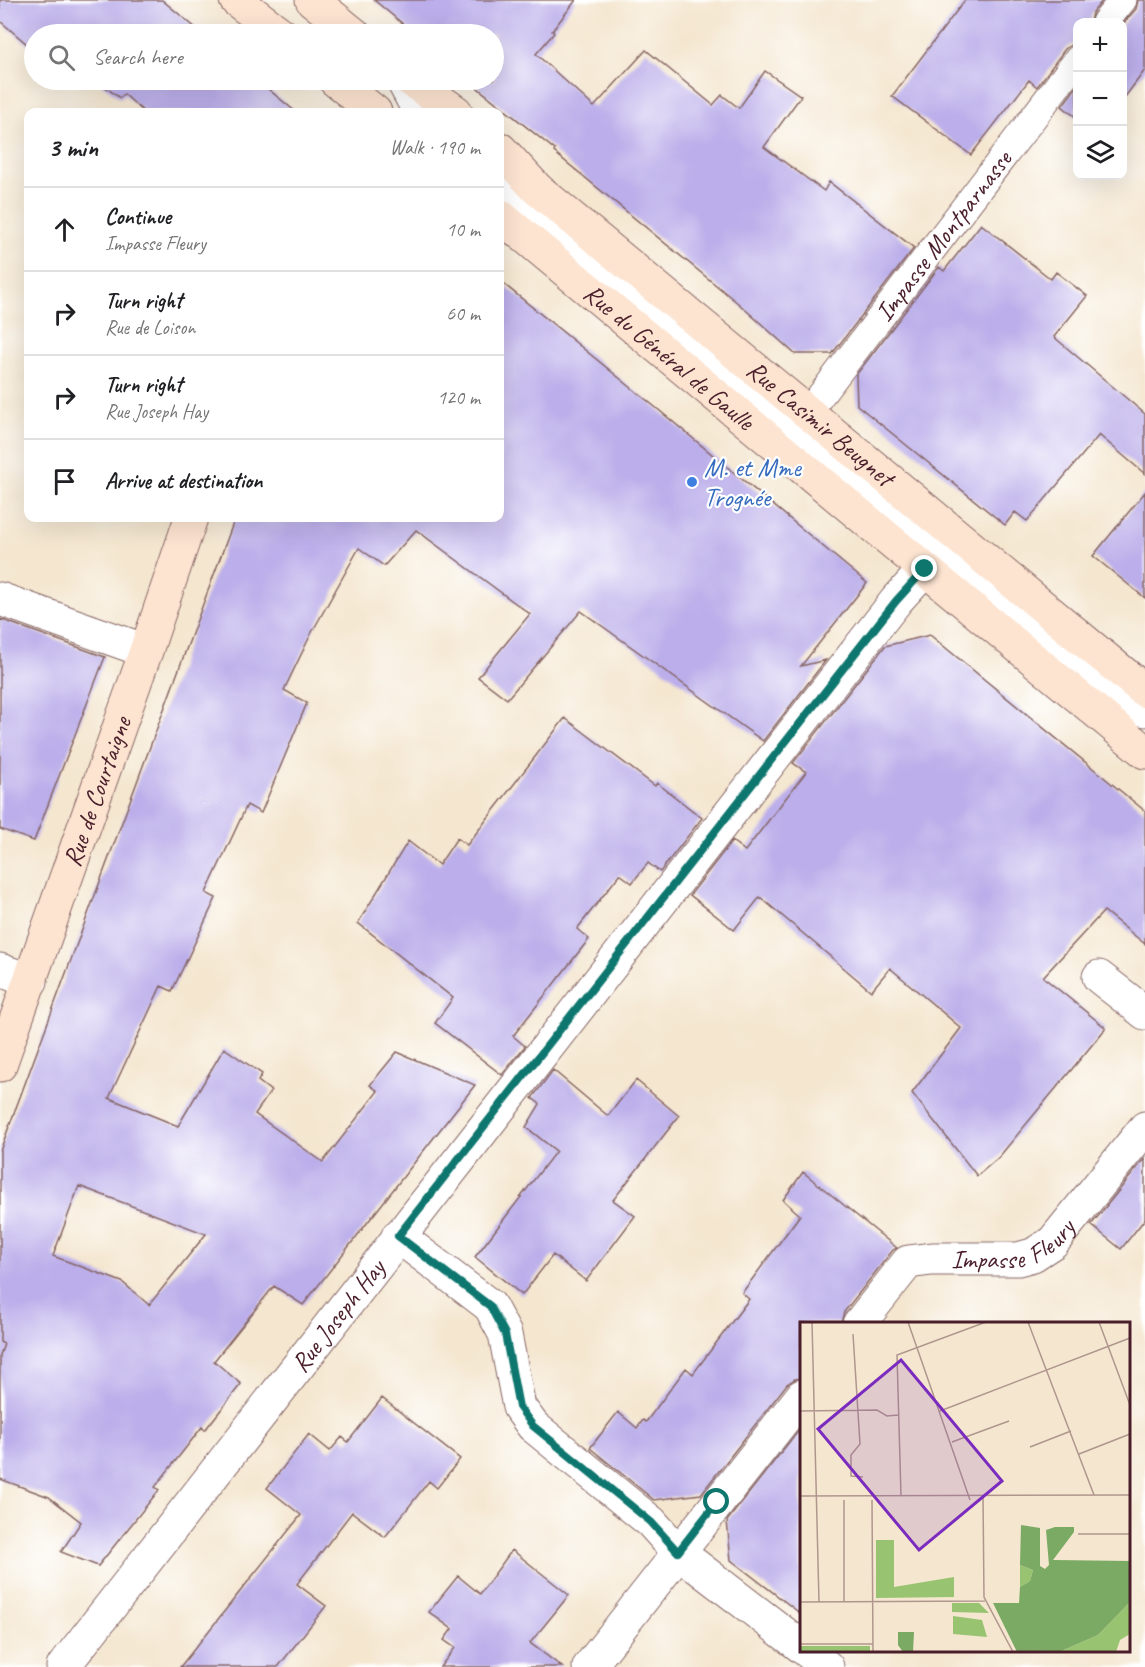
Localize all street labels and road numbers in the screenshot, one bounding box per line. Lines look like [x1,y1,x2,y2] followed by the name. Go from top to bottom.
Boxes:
[868,143,1020,328] street label: Impasse Montparnasse
[577,277,762,438] street label: Rue du Général de Gaulle
[740,353,903,496] street label: Rue Casimir Beugnet
[55,711,139,871] street label: Rue de Courtaigne
[951,1211,1083,1276] street label: Impasse Fleury
[284,1251,394,1379] street label: Rue Joseph Hay

